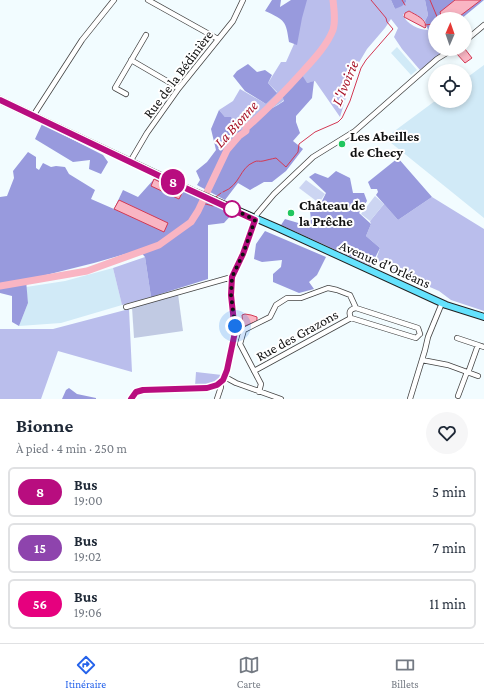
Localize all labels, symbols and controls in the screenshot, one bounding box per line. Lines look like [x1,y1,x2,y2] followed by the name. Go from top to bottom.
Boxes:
[428,12,472,56] north arrow
[428,12,472,108] map controls
[140,27,216,121] street label: Rue de la Bédinière
[328,58,362,108] water label: L'Ivoirie
[428,64,472,108] button: locate
[211,97,261,150] water label: La Bionne
[350,128,420,160] place label: Les Abeilles de Checy
[337,139,347,149] marker: Les Abeilles de Checy
[160,169,186,195] line badge: 8
[169,174,177,190] text: 8
[299,197,366,229] place label: Château de la Prêche
[223,200,241,218] unlabelled marker
[286,208,296,218] marker: Château de la Prêche
[337,237,433,291] street label: Avenue d'Orléans
[253,306,341,364] street label: Rue des Grazons
[225,316,245,336] your location
[426,412,468,454] button: heart
[16,415,73,436] text: Bionne
[16,441,127,456] text: À pied · 4 min · 250 m
[74,477,97,493] text: Bus
[36,484,44,500] text: 8
[432,484,466,500] text: 5 min
[74,493,103,508] text: 19:00
[74,533,97,549] text: Bus
[34,540,46,556] text: 15
[432,540,466,556] text: 7 min
[74,549,101,564] text: 19:02
[74,589,97,605] text: Bus
[33,596,47,612] text: 56
[429,596,466,612] text: 11 min
[74,605,102,620] text: 19:06
[65,654,106,690] tab: Itinéraire
[237,654,261,690] tab: Carte
[391,654,419,690] tab: Billets

